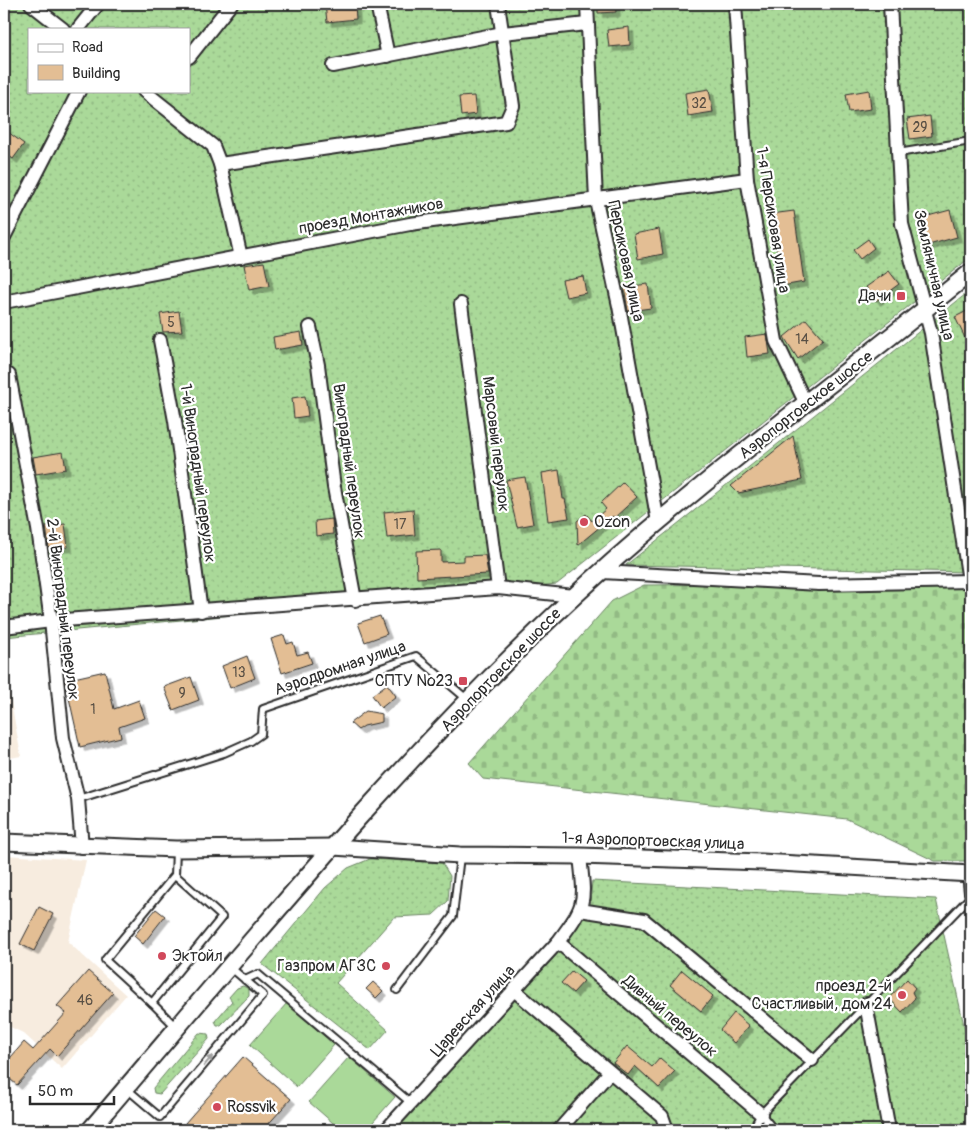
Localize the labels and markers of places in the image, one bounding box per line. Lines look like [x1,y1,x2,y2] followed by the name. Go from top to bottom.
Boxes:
[858,286,891,306] place label: Дачи
[895,290,907,302] marker: Дачи
[594,512,630,532] place label: Ozon
[578,516,590,528] marker: Ozon
[375,671,453,691] place label: СПТУ №23
[457,675,469,687] marker: СПТУ №23
[172,946,223,966] place label: Эктойл
[156,950,168,962] marker: Эктойл
[277,956,376,976] place label: Газпром АГЗС
[380,960,392,972] marker: Газпром АГЗС
[751,976,892,1014] place label: проезд 2-й Счастливый, дом 24
[896,989,908,1001] marker: проезд 2-й Счастливый, дом 24
[227,1097,276,1117] place label: Rossvik
[211,1101,223,1113] marker: Rossvik

